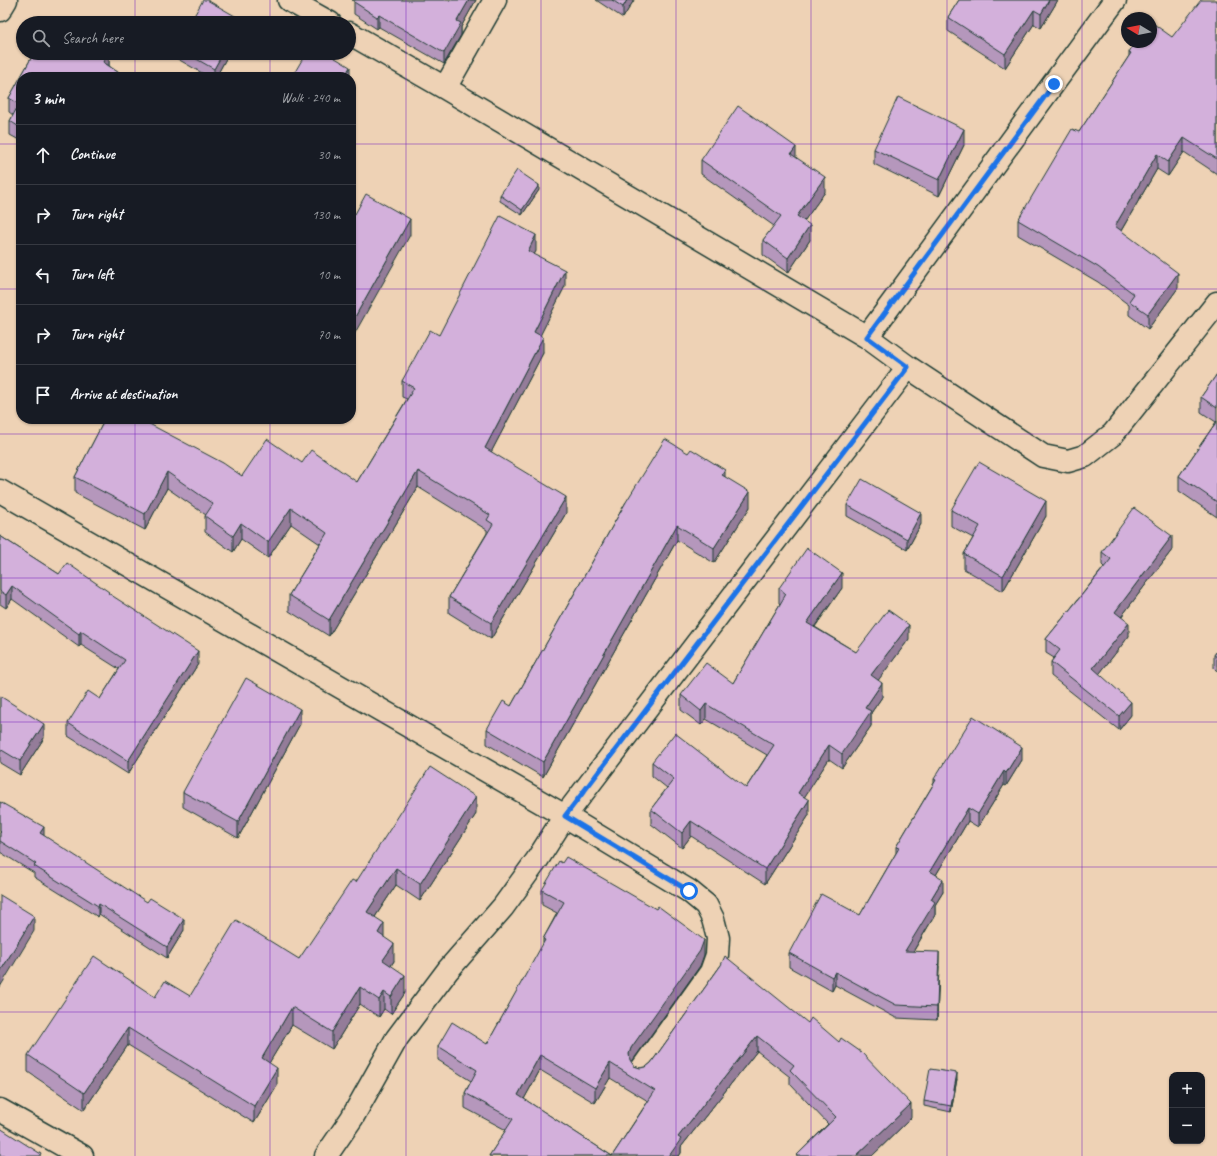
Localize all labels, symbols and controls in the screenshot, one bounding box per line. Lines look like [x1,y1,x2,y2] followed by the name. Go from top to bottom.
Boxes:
[1121,12,1157,48] north arrow
[16,16,356,60] search box
[30,27,52,49] icon: search
[62,29,123,48] text: Search here
[1045,75,1063,93] route end
[32,88,65,109] text: 3 min
[281,90,340,106] text: Walk · 240 m
[32,144,54,166] icon: ahead
[70,145,115,164] text: Continue
[318,147,340,163] text: 30 m
[32,204,54,226] icon: right
[70,205,123,224] text: Turn right
[312,207,340,223] text: 130 m
[32,264,54,286] icon: left
[70,265,113,284] text: Turn left
[318,267,340,283] text: 10 m
[32,324,54,346] icon: right
[70,325,123,344] text: Turn right
[318,327,340,343] text: 70 m
[32,384,54,406] icon: arrive
[70,385,177,404] text: Arrive at destination
[680,882,698,900] route start
[1169,1072,1205,1144] map controls
[1169,1072,1205,1108] button: +
[1169,1108,1205,1144] button: −

